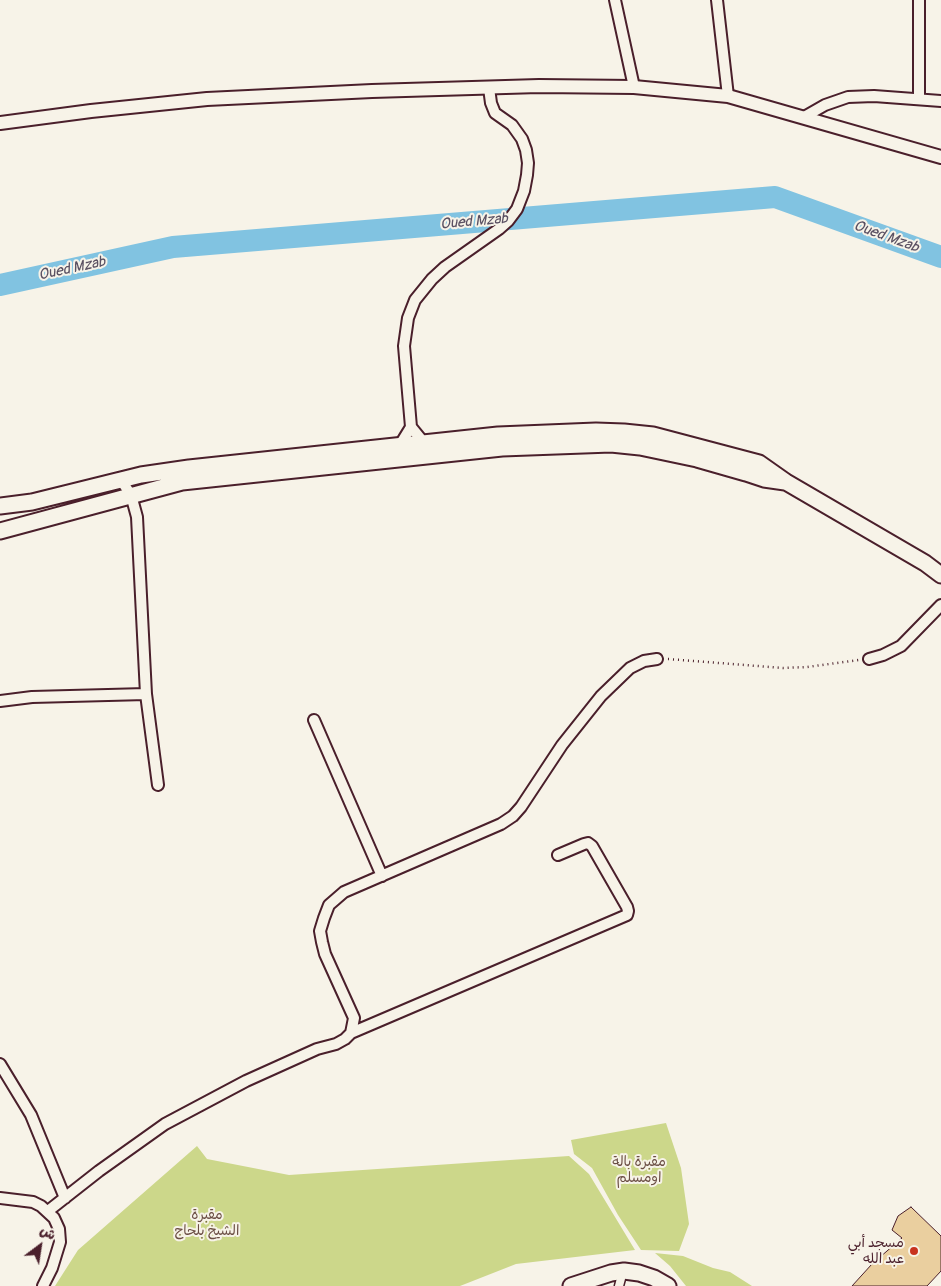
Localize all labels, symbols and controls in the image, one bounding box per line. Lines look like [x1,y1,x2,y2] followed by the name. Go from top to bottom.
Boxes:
[439,210,509,234] water label: Oued Mzab
[851,217,921,257] water label: Oued Mzab
[37,253,107,285] water label: Oued Mzab
[612,1154,666,1186] park label: مقبرة بالة اومسلم
[175,1207,239,1240] park label: مقبرة الشيخ بلحاج
[15,1221,65,1271] north arrow
[37,1221,59,1244] text: ش
[848,1235,904,1268] place label: مسجد أبي عبد الله
[908,1245,920,1257] marker: مسجد أبي عبد الله

